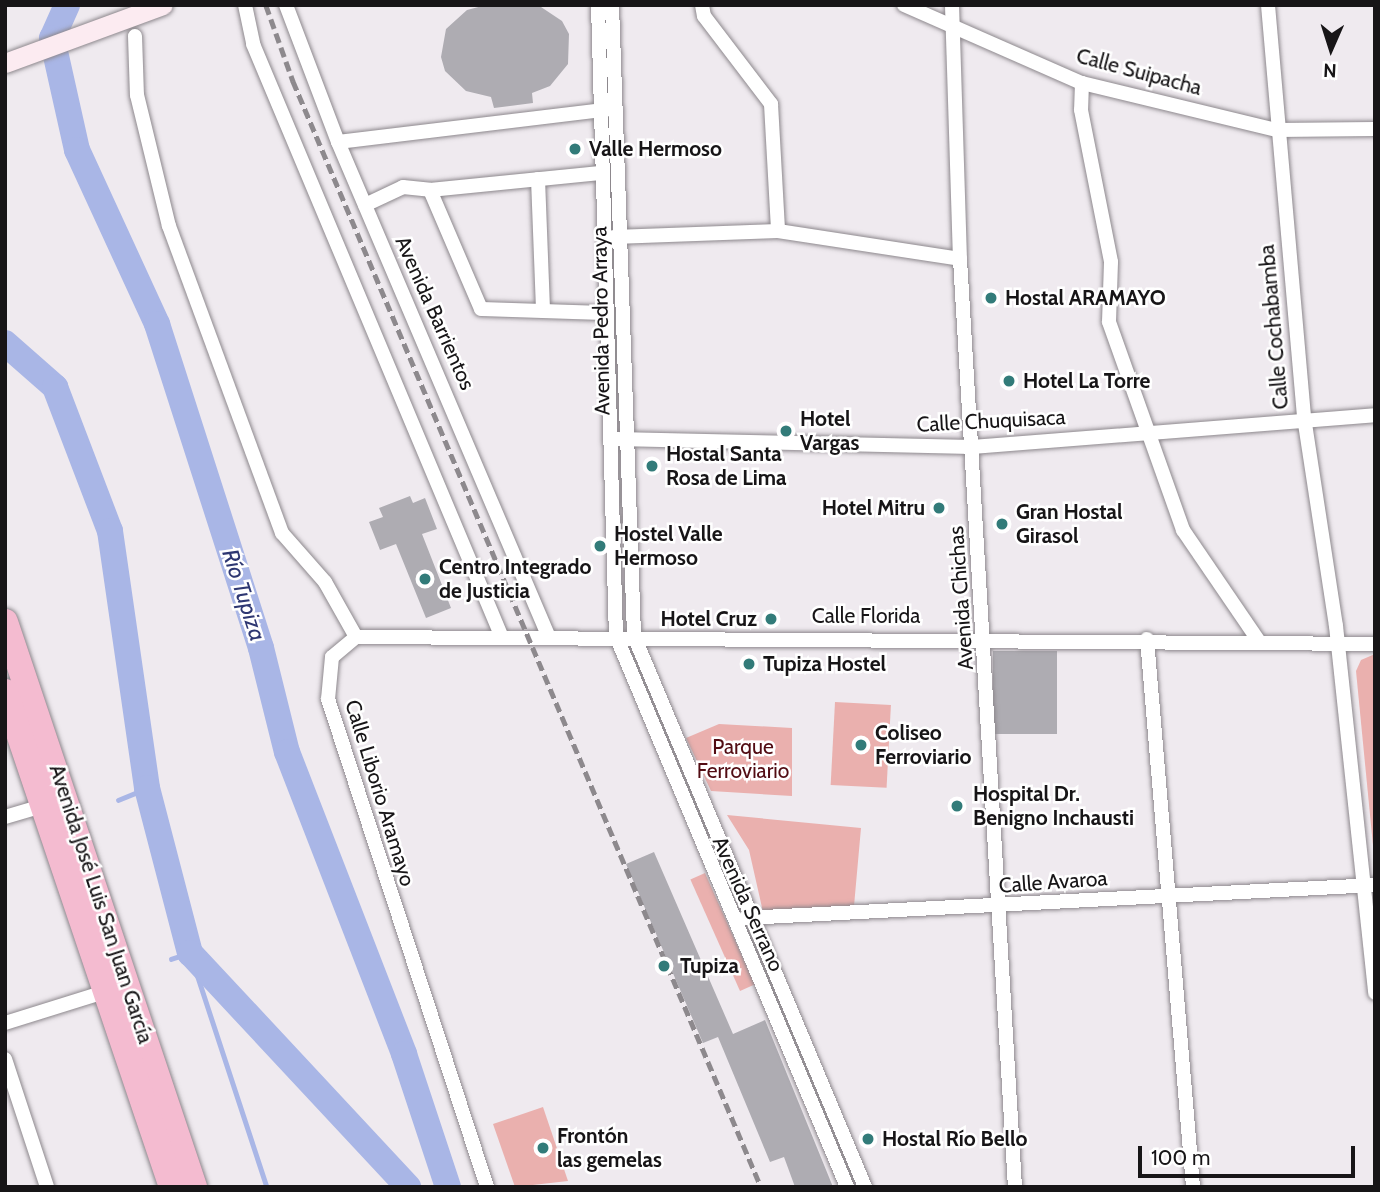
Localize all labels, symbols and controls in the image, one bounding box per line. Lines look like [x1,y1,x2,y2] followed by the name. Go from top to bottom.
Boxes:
[1296,14,1366,84] north arrow
[1074,43,1204,101] street label: Calle Suipacha
[1323,59,1337,82] text: N
[589,136,722,162] place label: Valle Hermoso
[567,141,583,157] marker: Valle Hermoso
[587,226,615,416] street label: Avenida Pedro Arraya
[390,232,480,394] street label: Avenida Barrientos
[1254,244,1294,410] street label: Calle Cochabamba
[1005,285,1166,311] place label: Hostal ARAMAYO
[983,290,999,306] marker: Hostal ARAMAYO
[1023,368,1150,394] place label: Hotel La Torre
[1001,373,1017,389] marker: Hotel La Torre
[916,405,1066,437] street label: Calle Chuquisaca
[800,406,859,456] place label: Hotel Vargas
[778,423,794,439] marker: Hotel Vargas
[666,441,787,491] place label: Hostal Santa Rosa de Lima
[644,458,660,474] marker: Hostal Santa Rosa de Lima
[822,495,925,521] place label: Hotel Mitru
[1016,499,1122,549] place label: Gran Hostal Girasol
[931,500,947,516] marker: Hotel Mitru
[994,516,1010,532] marker: Gran Hostal Girasol
[614,521,723,571] place label: Hostel Valle Hermoso
[943,525,979,671] street label: Avenida Chichas
[592,538,608,554] marker: Hostel Valle Hermoso
[216,546,272,644] water label: Río Tupiza
[439,554,592,604] place label: Centro Integrado de Justicia
[417,571,433,587] marker: Centro Integrado de Justicia
[812,603,920,629] street label: Calle Florida
[661,606,757,632] place label: Hotel Cruz
[763,611,779,627] marker: Hotel Cruz
[763,651,886,677] place label: Tupiza Hostel
[741,656,757,672] marker: Tupiza Hostel
[340,697,420,889] street label: Calle Liborio Aramayo
[875,720,971,770] place label: Coliseo Ferroviario
[697,734,789,784] park label: Parque Ferroviario
[853,737,869,753] marker: Coliseo Ferroviario
[44,761,158,1047] street label: Avenida José Luis San Juan García
[973,781,1134,831] place label: Hospital Dr. Benigno Inchausti
[947,796,967,816] marker: Hospital Dr. Benigno Inchausti
[707,833,789,975] street label: Avenida Serrano
[998,866,1108,898] street label: Calle Avaroa
[680,953,739,979] place label: Tupiza
[654,956,674,976] marker: Tupiza
[557,1123,662,1173] place label: Frontón las gemelas
[882,1126,1027,1152] place label: Hostal Río Bello
[860,1131,876,1147] marker: Hostal Río Bello
[1142,1132,1359,1176] scale bar
[535,1140,551,1156] marker: Frontón las gemelas
[1151,1145,1210,1170] text: 100 m

